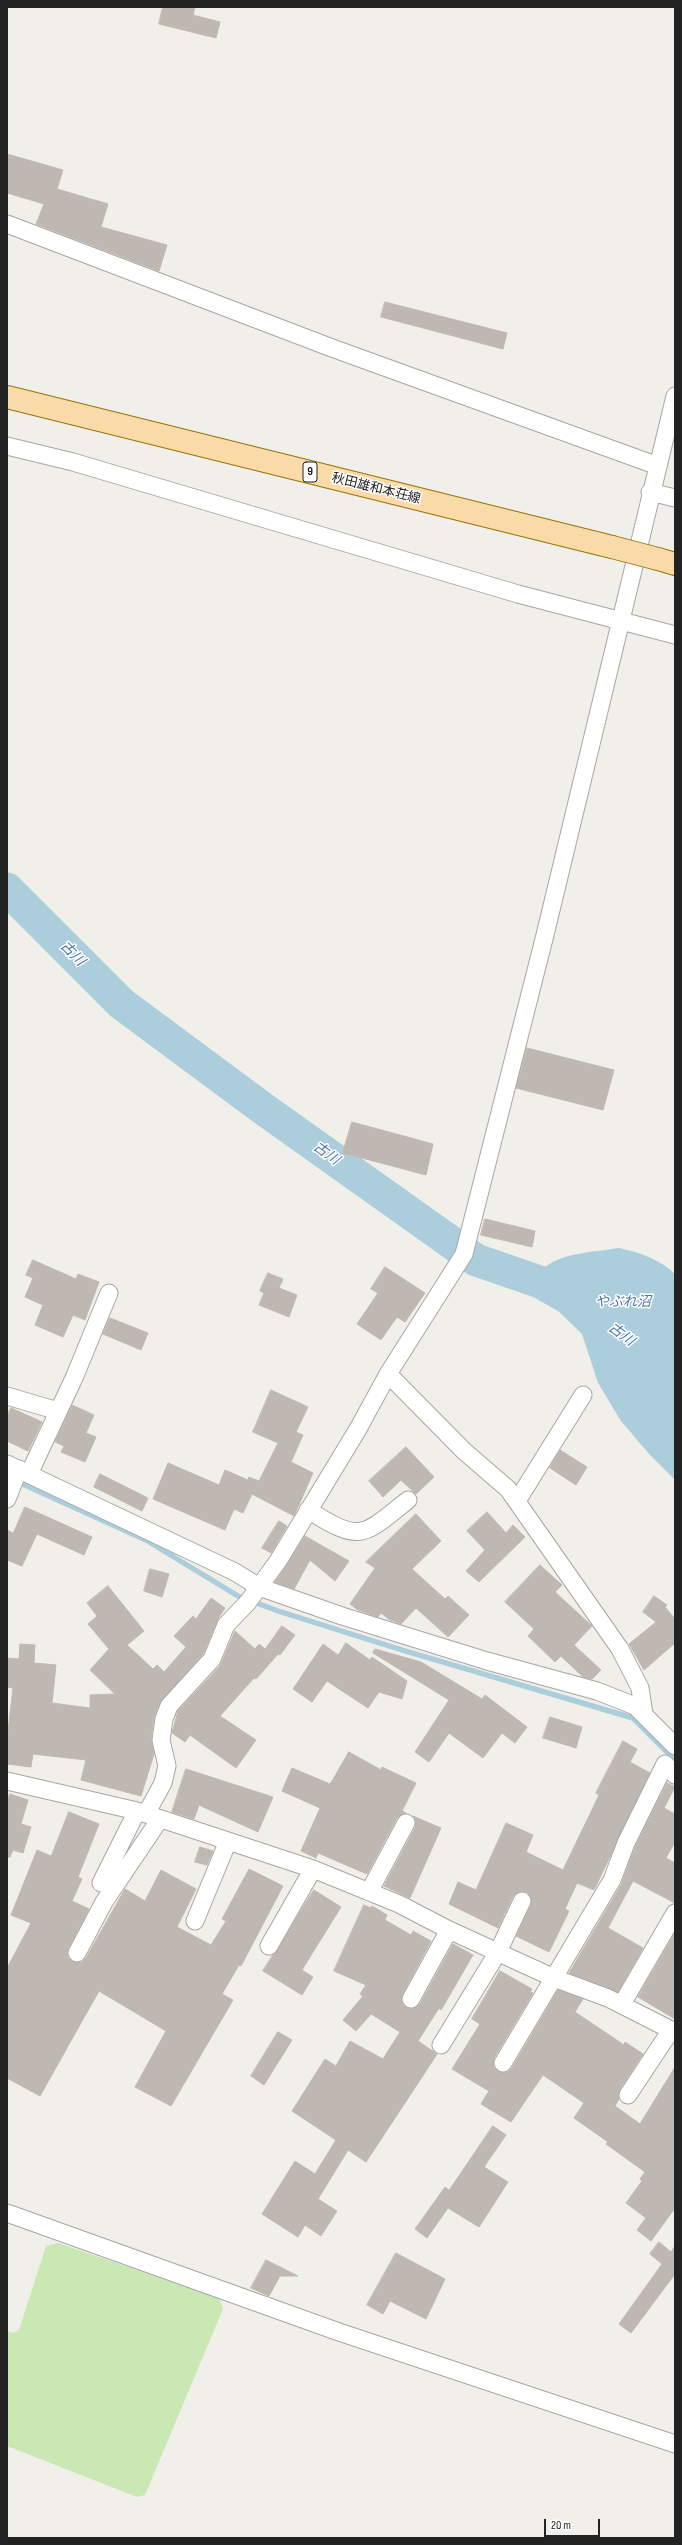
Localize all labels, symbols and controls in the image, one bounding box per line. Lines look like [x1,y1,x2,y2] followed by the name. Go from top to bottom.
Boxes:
[303,462,317,482] road number: 9
[330,470,422,508] street label: 秋田雄和本荘線
[56,938,88,970] water label: 古川
[310,1139,342,1169] water label: 古川
[595,1294,651,1310] water label: やぶれ沼
[605,1320,637,1350] water label: 古川
[546,2511,602,2537] scale bar
[551,2518,571,2533] text: 20 m

